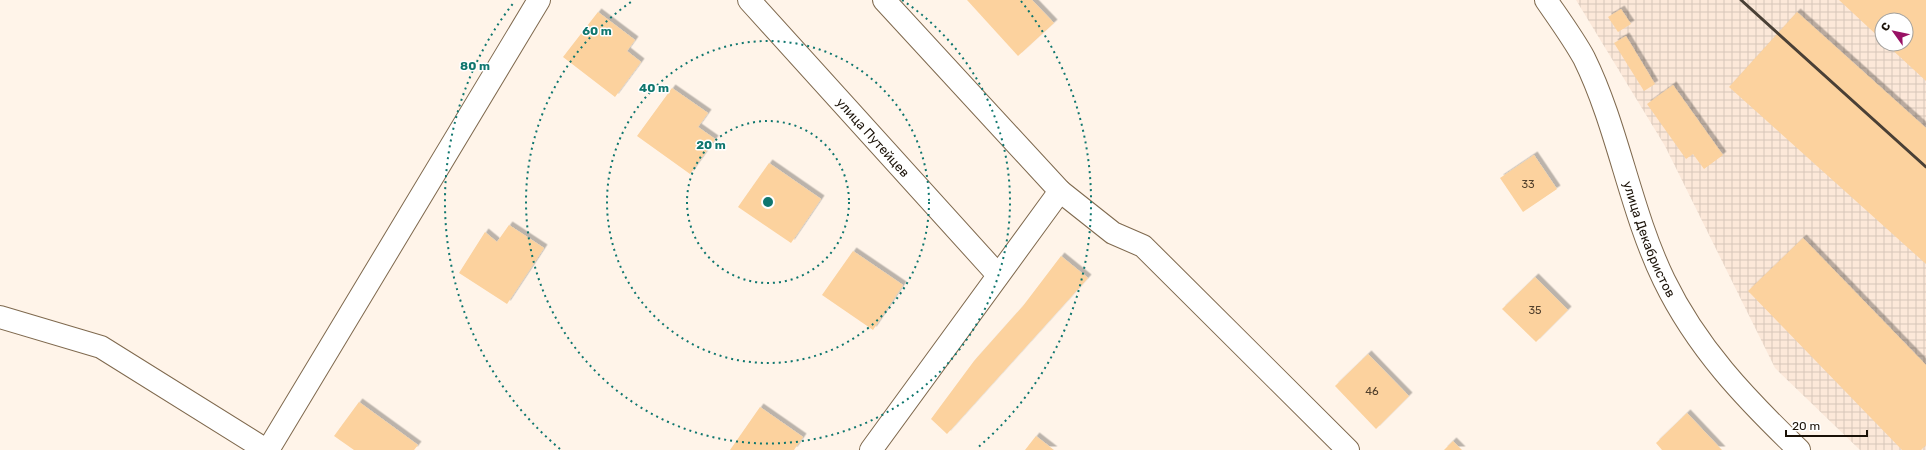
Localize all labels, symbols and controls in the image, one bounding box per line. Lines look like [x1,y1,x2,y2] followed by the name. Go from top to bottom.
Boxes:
[1874,12,1914,52] north arrow
[1878,20,1894,34] text: С
[582,24,612,38] text: 60 m
[460,59,490,73] text: 80 m
[639,81,669,95] text: 40 m
[833,95,912,180] street label: улица Путейцев
[696,138,726,152] text: 20 m
[1521,178,1535,191] house number: 33
[1620,179,1678,300] street label: улица Декабристов
[761,195,775,209] centre of rings
[1528,304,1542,317] house number: 35
[1365,385,1379,398] house number: 46
[1786,412,1867,438] scale bar
[1792,419,1820,433] text: 20 m

